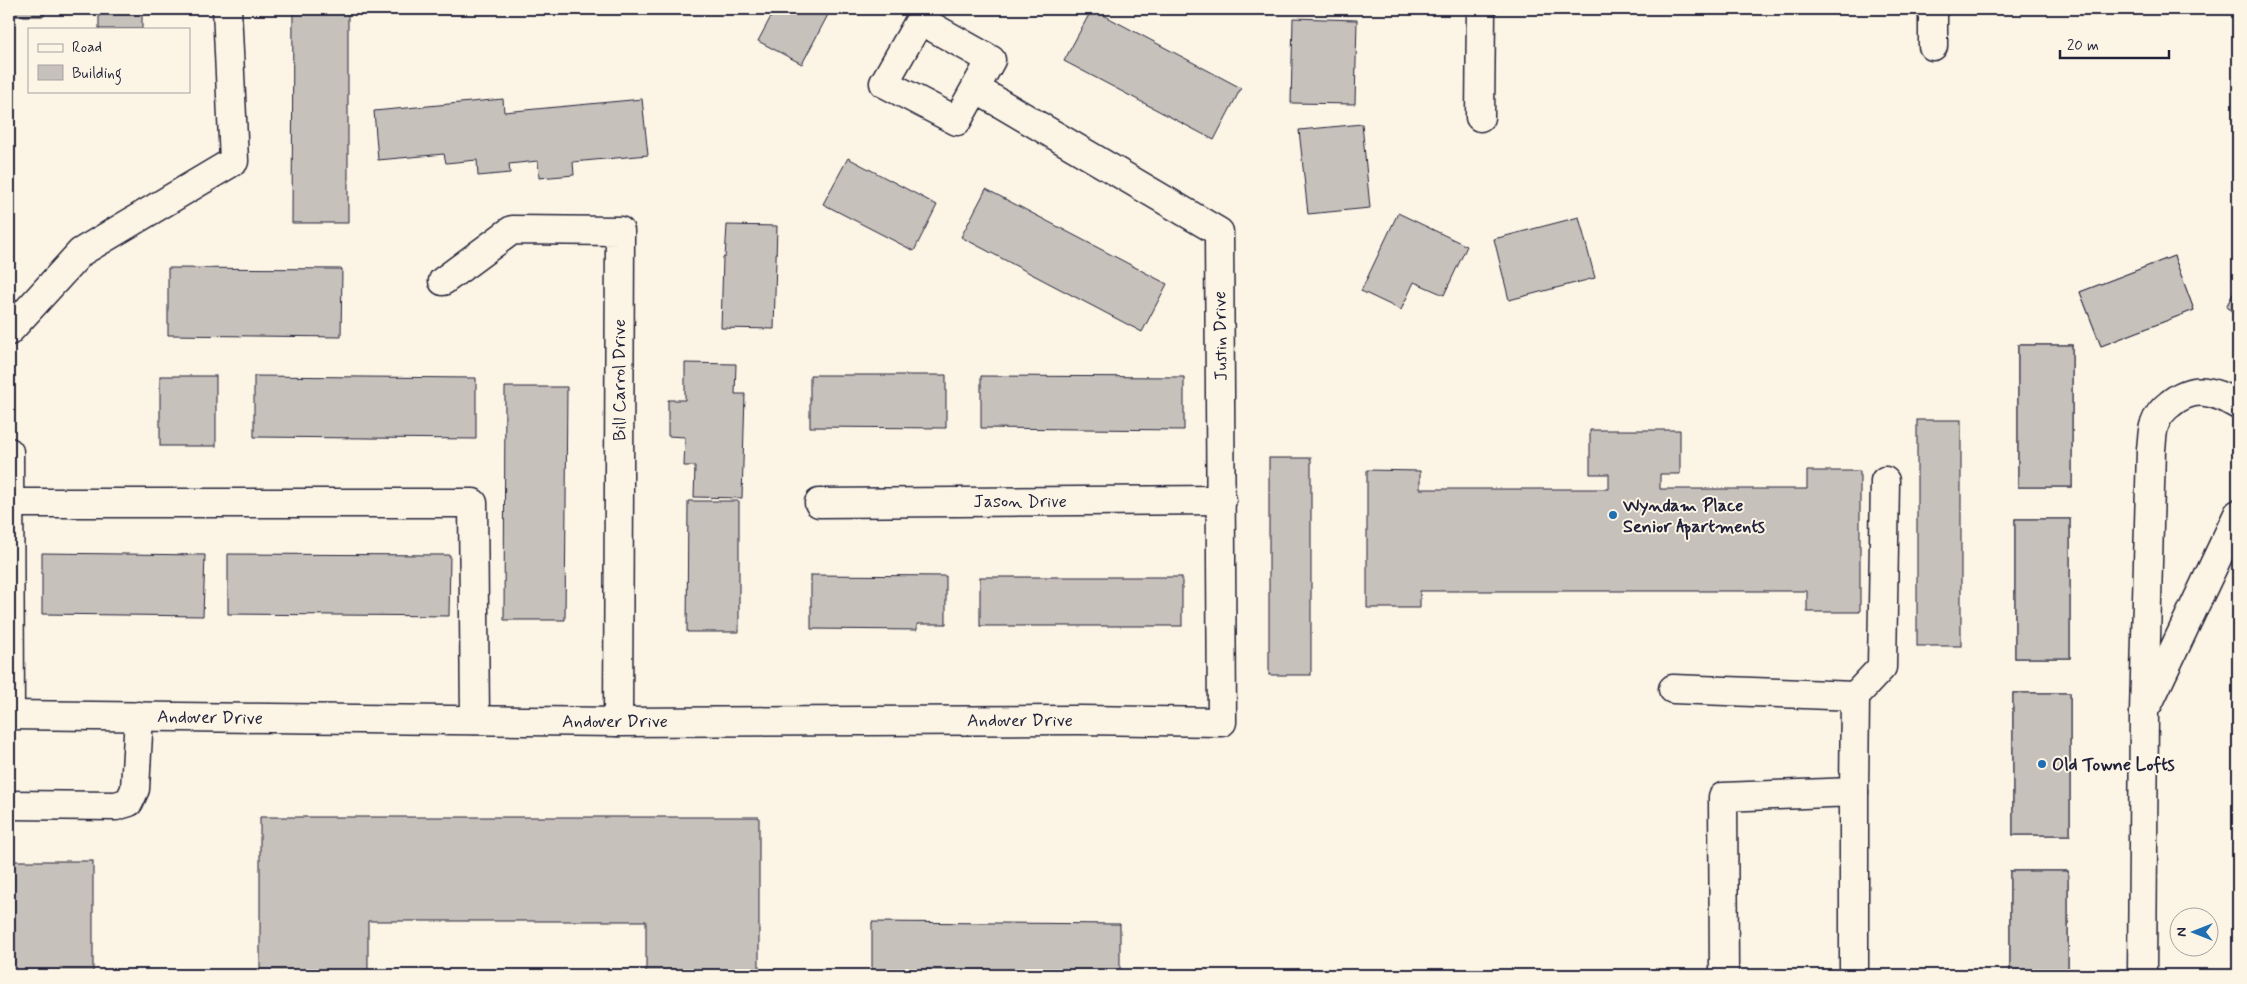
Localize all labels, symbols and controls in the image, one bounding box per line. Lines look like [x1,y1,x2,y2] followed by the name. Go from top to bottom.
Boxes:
[28,28,190,92] legend
[2060,28,2168,60] scale bar
[2067,36,2099,56] text: 20 m
[72,38,102,58] text: Road
[72,64,122,85] text: Building
[1208,291,1234,381] street label: Justin Drive
[608,319,632,441] street label: Bill Carrol Drive
[973,490,1067,514] street label: Jason Drive
[1622,494,1765,540] place label: Wyndam Place Senior Apartments
[1607,509,1619,521] marker: Wyndam Place Senior Apartments
[157,705,263,731] street label: Andover Drive
[967,709,1073,733] street label: Andover Drive
[562,710,668,734] street label: Andover Drive
[2052,753,2175,777] place label: Old Towne Lofts
[2036,758,2048,770] marker: Old Towne Lofts
[2170,906,2220,956] north arrow
[2173,927,2191,937] text: N

